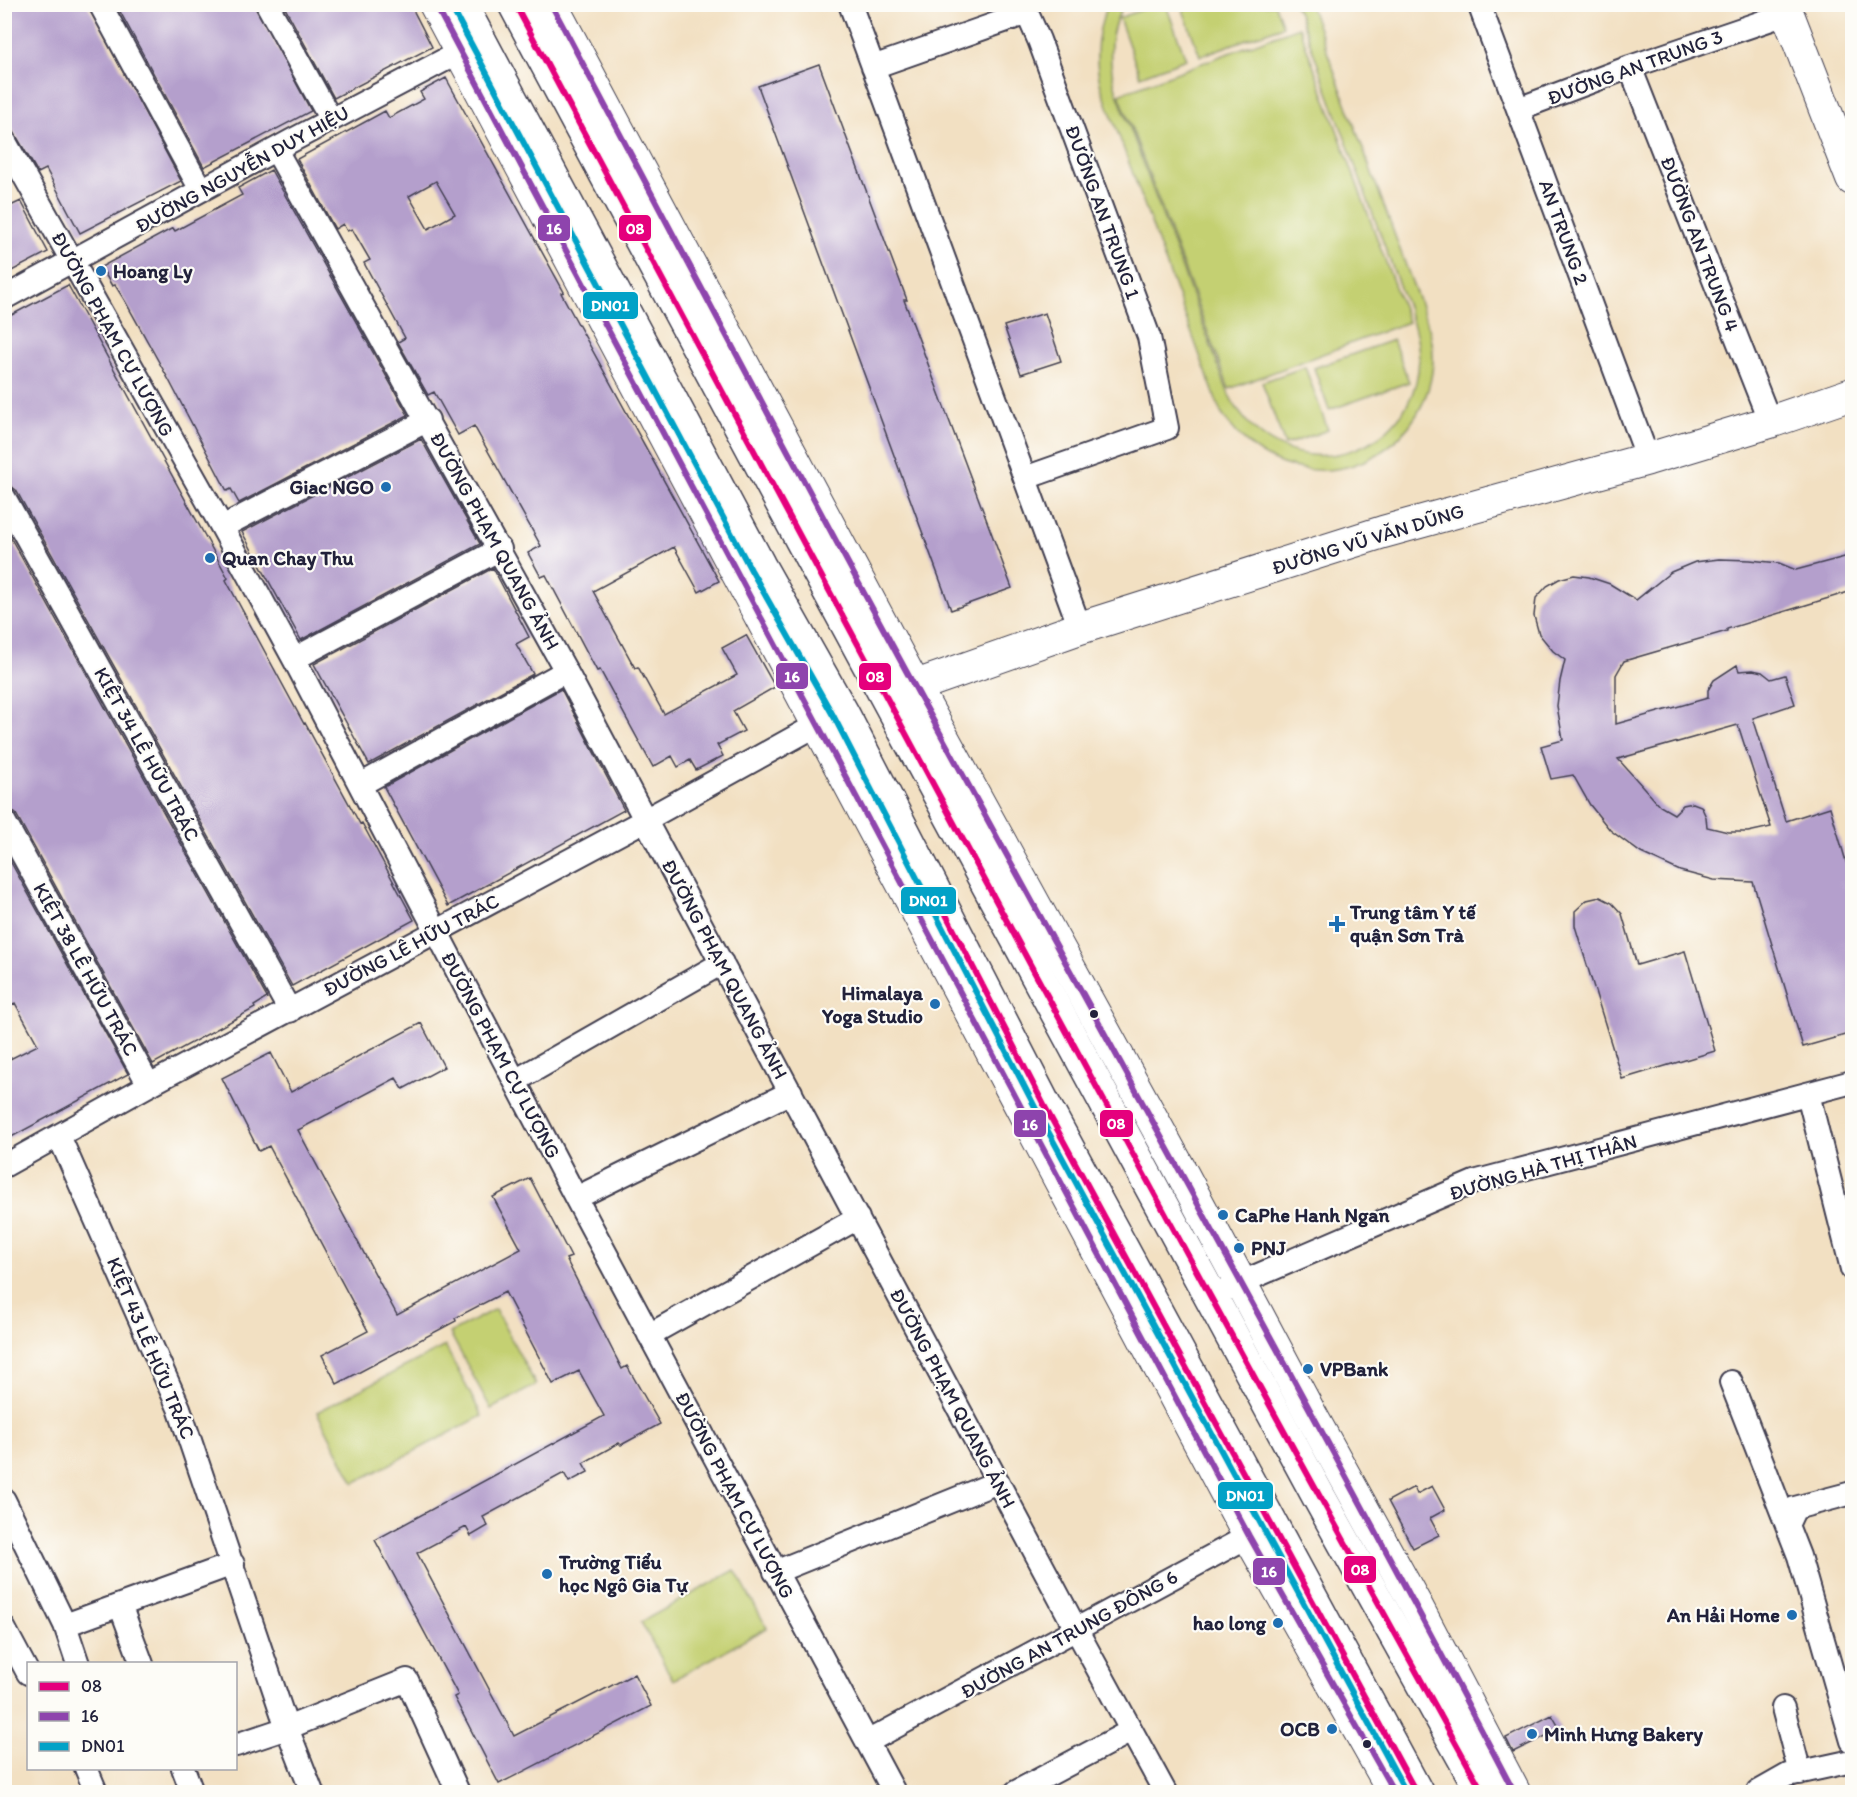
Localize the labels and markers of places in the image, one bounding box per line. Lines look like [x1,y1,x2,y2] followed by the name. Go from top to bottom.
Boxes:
[113,259,193,284] place label: Hoang Ly
[94,264,108,278] marker: Hoang Ly
[290,475,374,499] place label: Giac NGO
[379,480,393,494] marker: Giac NGO
[222,546,354,571] place label: Quan Chay Thu
[203,551,217,565] marker: Quan Chay Thu
[1349,900,1477,948] place label: Trung tâm Y tế quận Sơn Trà
[1328,915,1346,933] marker: Trung tâm Y tế quận Sơn Trà
[821,981,924,1029] place label: Himalaya Yoga Studio
[928,997,942,1011] marker: Himalaya Yoga Studio
[1088,1008,1100,1020] unlabelled marker
[1235,1203,1390,1228] place label: CaPhe Hanh Ngan
[1216,1208,1230,1222] marker: CaPhe Hanh Ngan
[1251,1236,1286,1260] place label: PNJ
[1232,1241,1246,1255] marker: PNJ
[1320,1357,1389,1381] place label: VPBank
[1301,1362,1315,1376] marker: VPBank
[558,1550,690,1598] place label: Trường Tiểu học Ngô Gia Tự
[540,1567,554,1581] marker: Trường Tiểu học Ngô Gia Tự
[1666,1603,1780,1627] place label: An Hải Home
[1785,1608,1799,1622] marker: An Hải Home
[1193,1611,1267,1636] place label: hao long
[1271,1616,1285,1630] marker: hao long
[1280,1717,1320,1741] place label: OCB
[1325,1722,1339,1736] marker: OCB
[1544,1722,1704,1747] place label: Minh Hưng Bakery
[1525,1727,1539,1741] marker: Minh Hưng Bakery
[1361,1738,1373,1750] unlabelled marker

